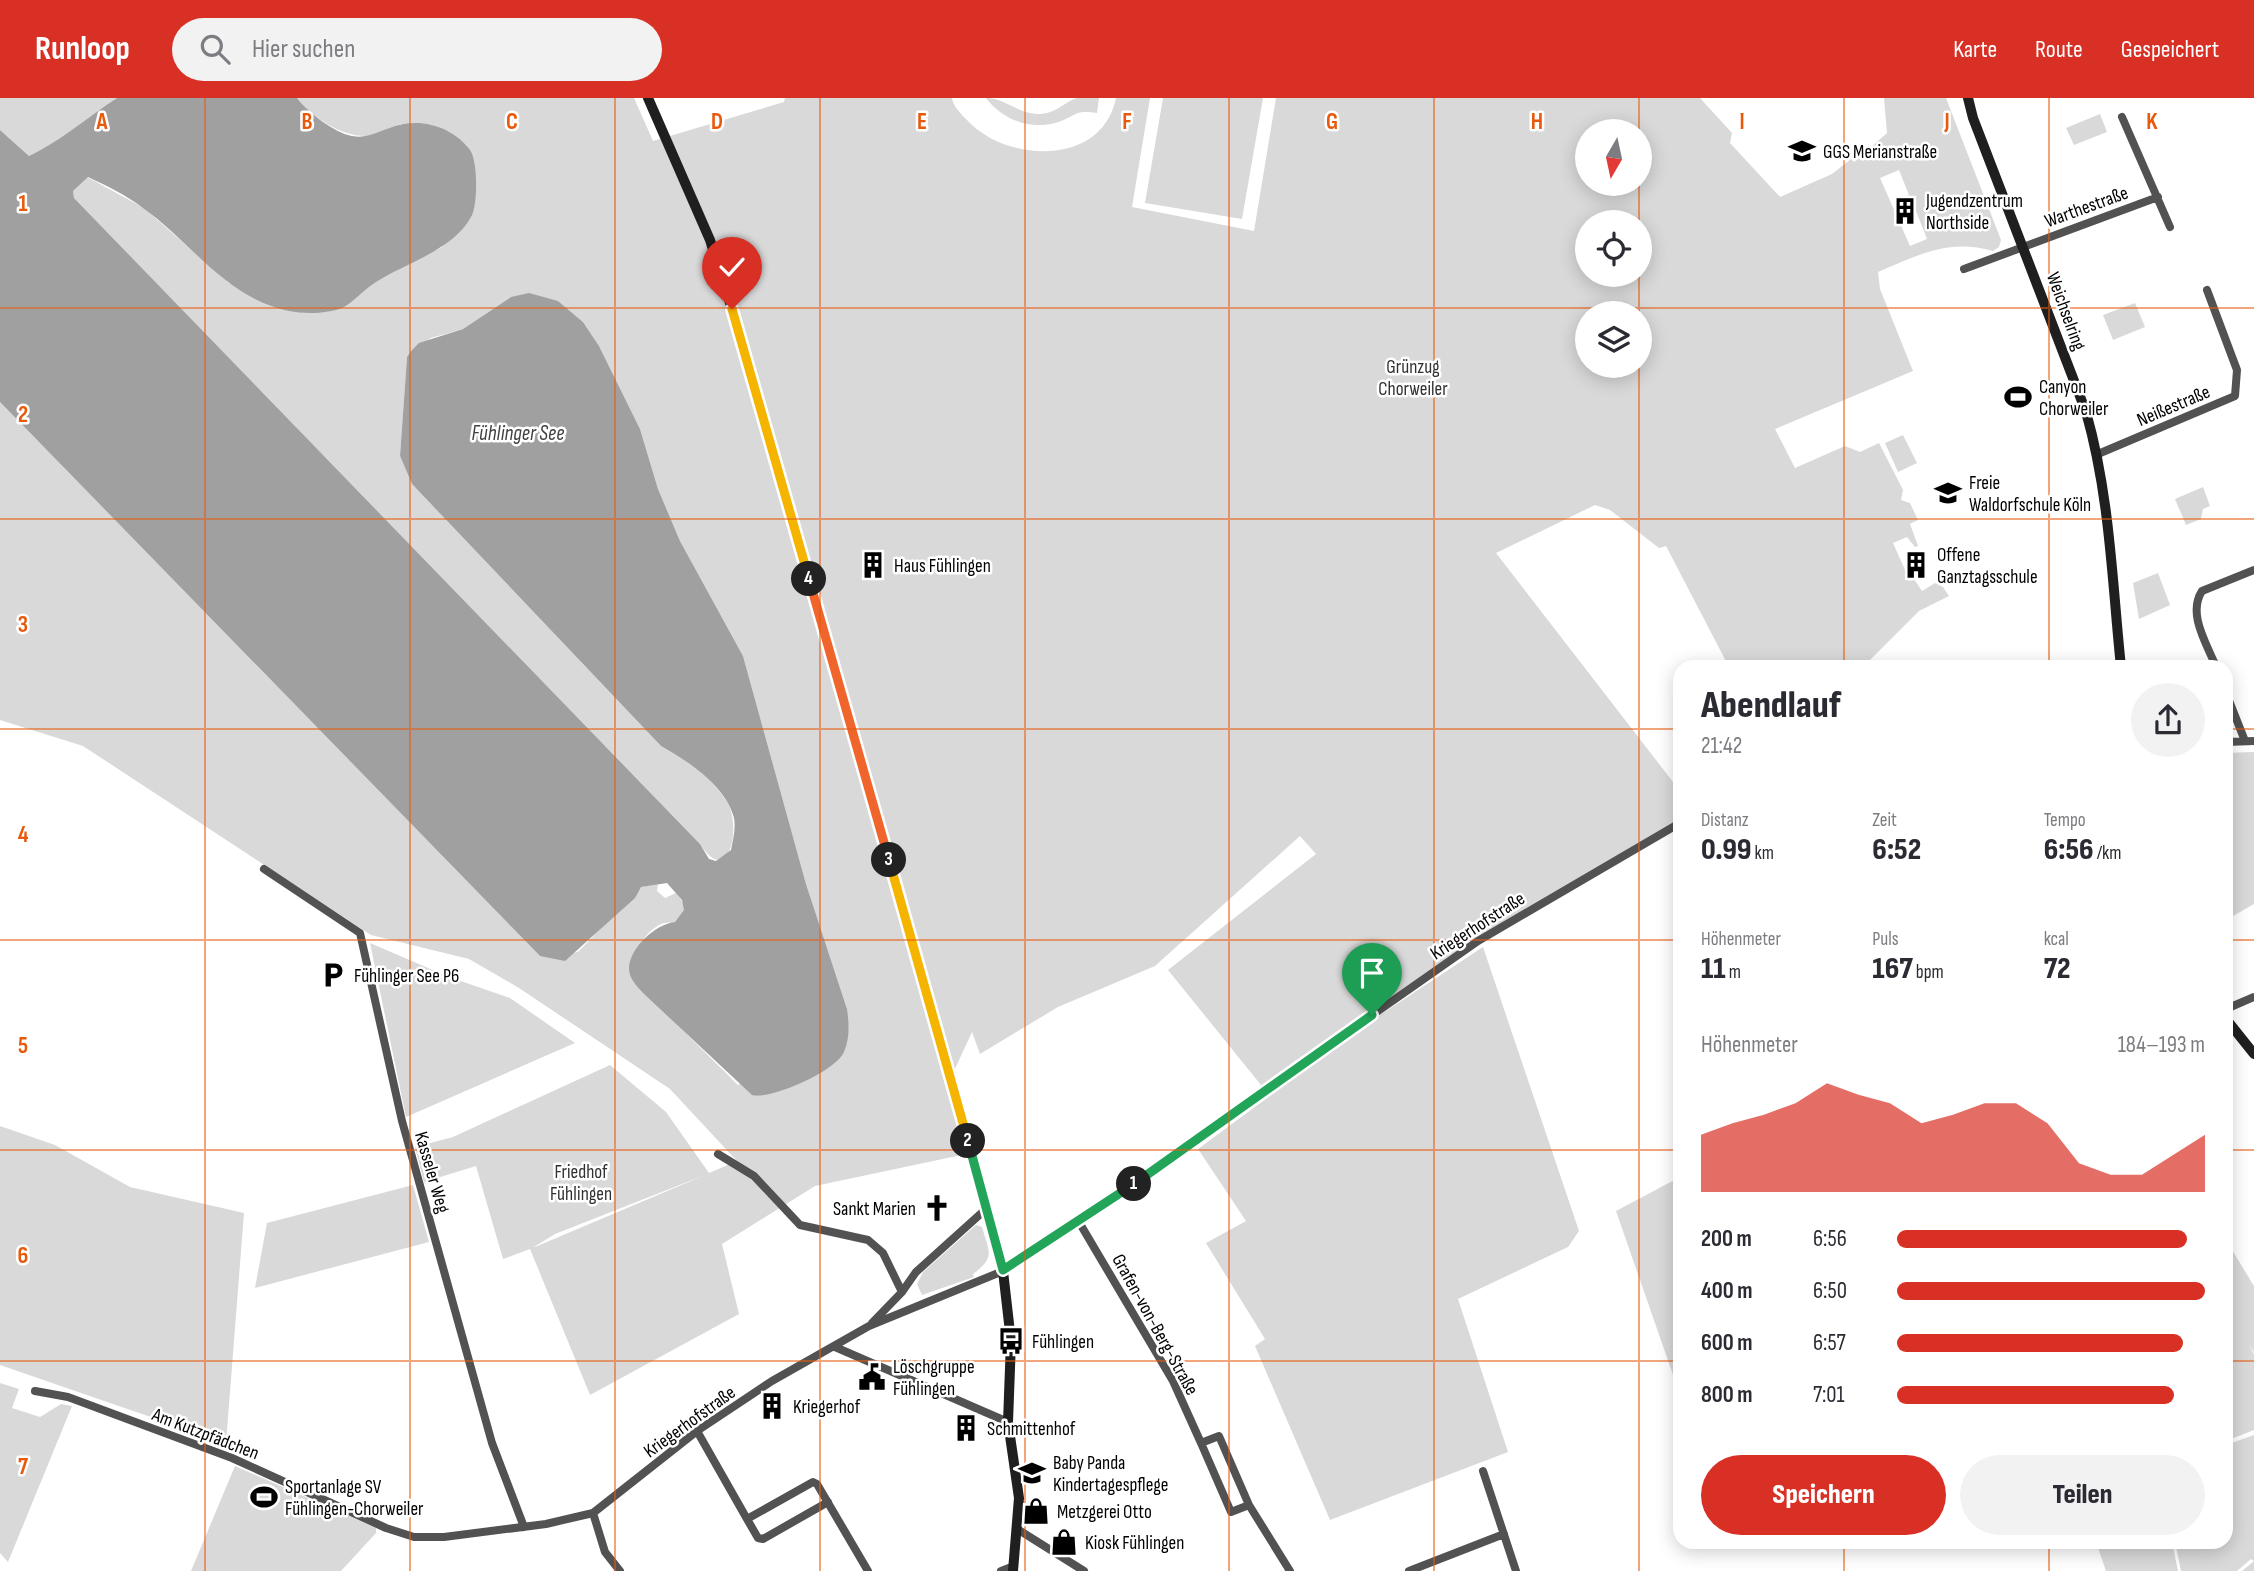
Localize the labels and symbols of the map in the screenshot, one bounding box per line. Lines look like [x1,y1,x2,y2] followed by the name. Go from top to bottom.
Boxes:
[96,108,109,136] text: A
[302,108,313,136] text: B
[506,108,518,136] text: C
[711,108,723,136] text: D
[917,108,927,136] text: E
[1122,108,1132,136] text: F
[1326,108,1338,136] text: G
[1531,108,1543,136] text: H
[1739,108,1745,136] text: I
[1943,108,1950,136] text: J
[2146,108,2158,136] text: K
[1575,119,1652,196] north arrow
[1787,136,1817,166] school or university icon: GGS Merianstraße
[1823,141,1937,164] place label: GGS Merianstraße
[2042,182,2131,233] street label: Warthestraße
[18,190,28,218] text: 1
[1925,190,2023,235] place label: Jugendzentrum Northside
[1890,196,1920,226] building icon: Jugendzentrum Northside
[702,237,762,309] pin
[2041,269,2090,354] street label: Weichselring
[1378,356,1448,401] park label: Grünzug Chorweiler
[2039,376,2109,421] place label: Canyon Chorweiler
[2134,381,2214,432] street label: Neißestraße
[2003,382,2033,412] sports icon: Canyon Chorweiler
[18,401,28,429] text: 2
[472,421,564,446] water label: Fühlinger See
[1969,472,2091,517] place label: Freie Waldorfschule Köln
[1933,478,1963,508] school or university icon: Freie Waldorfschule Köln
[1937,544,2038,589] place label: Offene Ganztagsschule
[858,550,888,580] building icon: Haus Fühlingen
[1901,550,1931,580] building icon: Offene Ganztagsschule
[894,555,991,578] place label: Haus Fühlingen
[792,561,826,596] pin: 4
[18,611,28,639] text: 3
[18,821,29,849] text: 4
[872,842,906,878] pin: 3
[1426,887,1529,965] street label: Kriegerhofstraße
[1342,943,1402,1015] pin
[318,960,348,990] parking icon: Fühlinger See P6
[354,965,459,988] place label: Fühlinger See P6
[18,1032,28,1060] text: 5
[950,1124,986,1158] pin: 2
[409,1129,454,1216] street label: Kasseler Weg
[550,1161,612,1206] park label: Friedhof Fühlingen
[1116,1166,1152,1202] pin: 1
[922,1193,952,1223] church icon: Sankt Marien
[833,1198,916,1221] place label: Sankt Marien
[18,1242,28,1270] text: 6
[1106,1250,1203,1399] street label: Grafen-von-Berg-Straße
[996,1326,1026,1356] bus stop icon: Fühlingen
[1032,1331,1094,1354] place label: Fühlingen
[893,1356,975,1401] place label: Löschgruppe Fühlingen
[857,1362,887,1392] public building icon: Löschgruppe Fühlingen
[639,1381,740,1463] street label: Kriegerhofstraße
[757,1391,787,1421] building icon: Kriegerhof
[793,1396,861,1419] place label: Kriegerhof
[148,1403,262,1465] street label: Am Kutzpfädchen
[951,1413,981,1443] building icon: Schmittenhof
[987,1418,1076,1441] place label: Schmittenhof
[1053,1452,1168,1497] place label: Baby Panda Kindertagespflege
[18,1453,28,1481] text: 7
[1017,1458,1047,1488] school or university icon: Baby Panda Kindertagespflege
[285,1476,424,1521] place label: Sportanlage SV Fühlingen-Chorweiler
[249,1482,279,1512] sports icon: Sportanlage SV Fühlingen-Chorweiler
[1021,1496,1051,1526] shop icon: Metzgerei Otto
[1057,1501,1152,1524] place label: Metzgerei Otto
[1049,1527,1079,1557] shop icon: Kiosk Fühlingen
[1085,1532,1184,1555] place label: Kiosk Fühlingen

